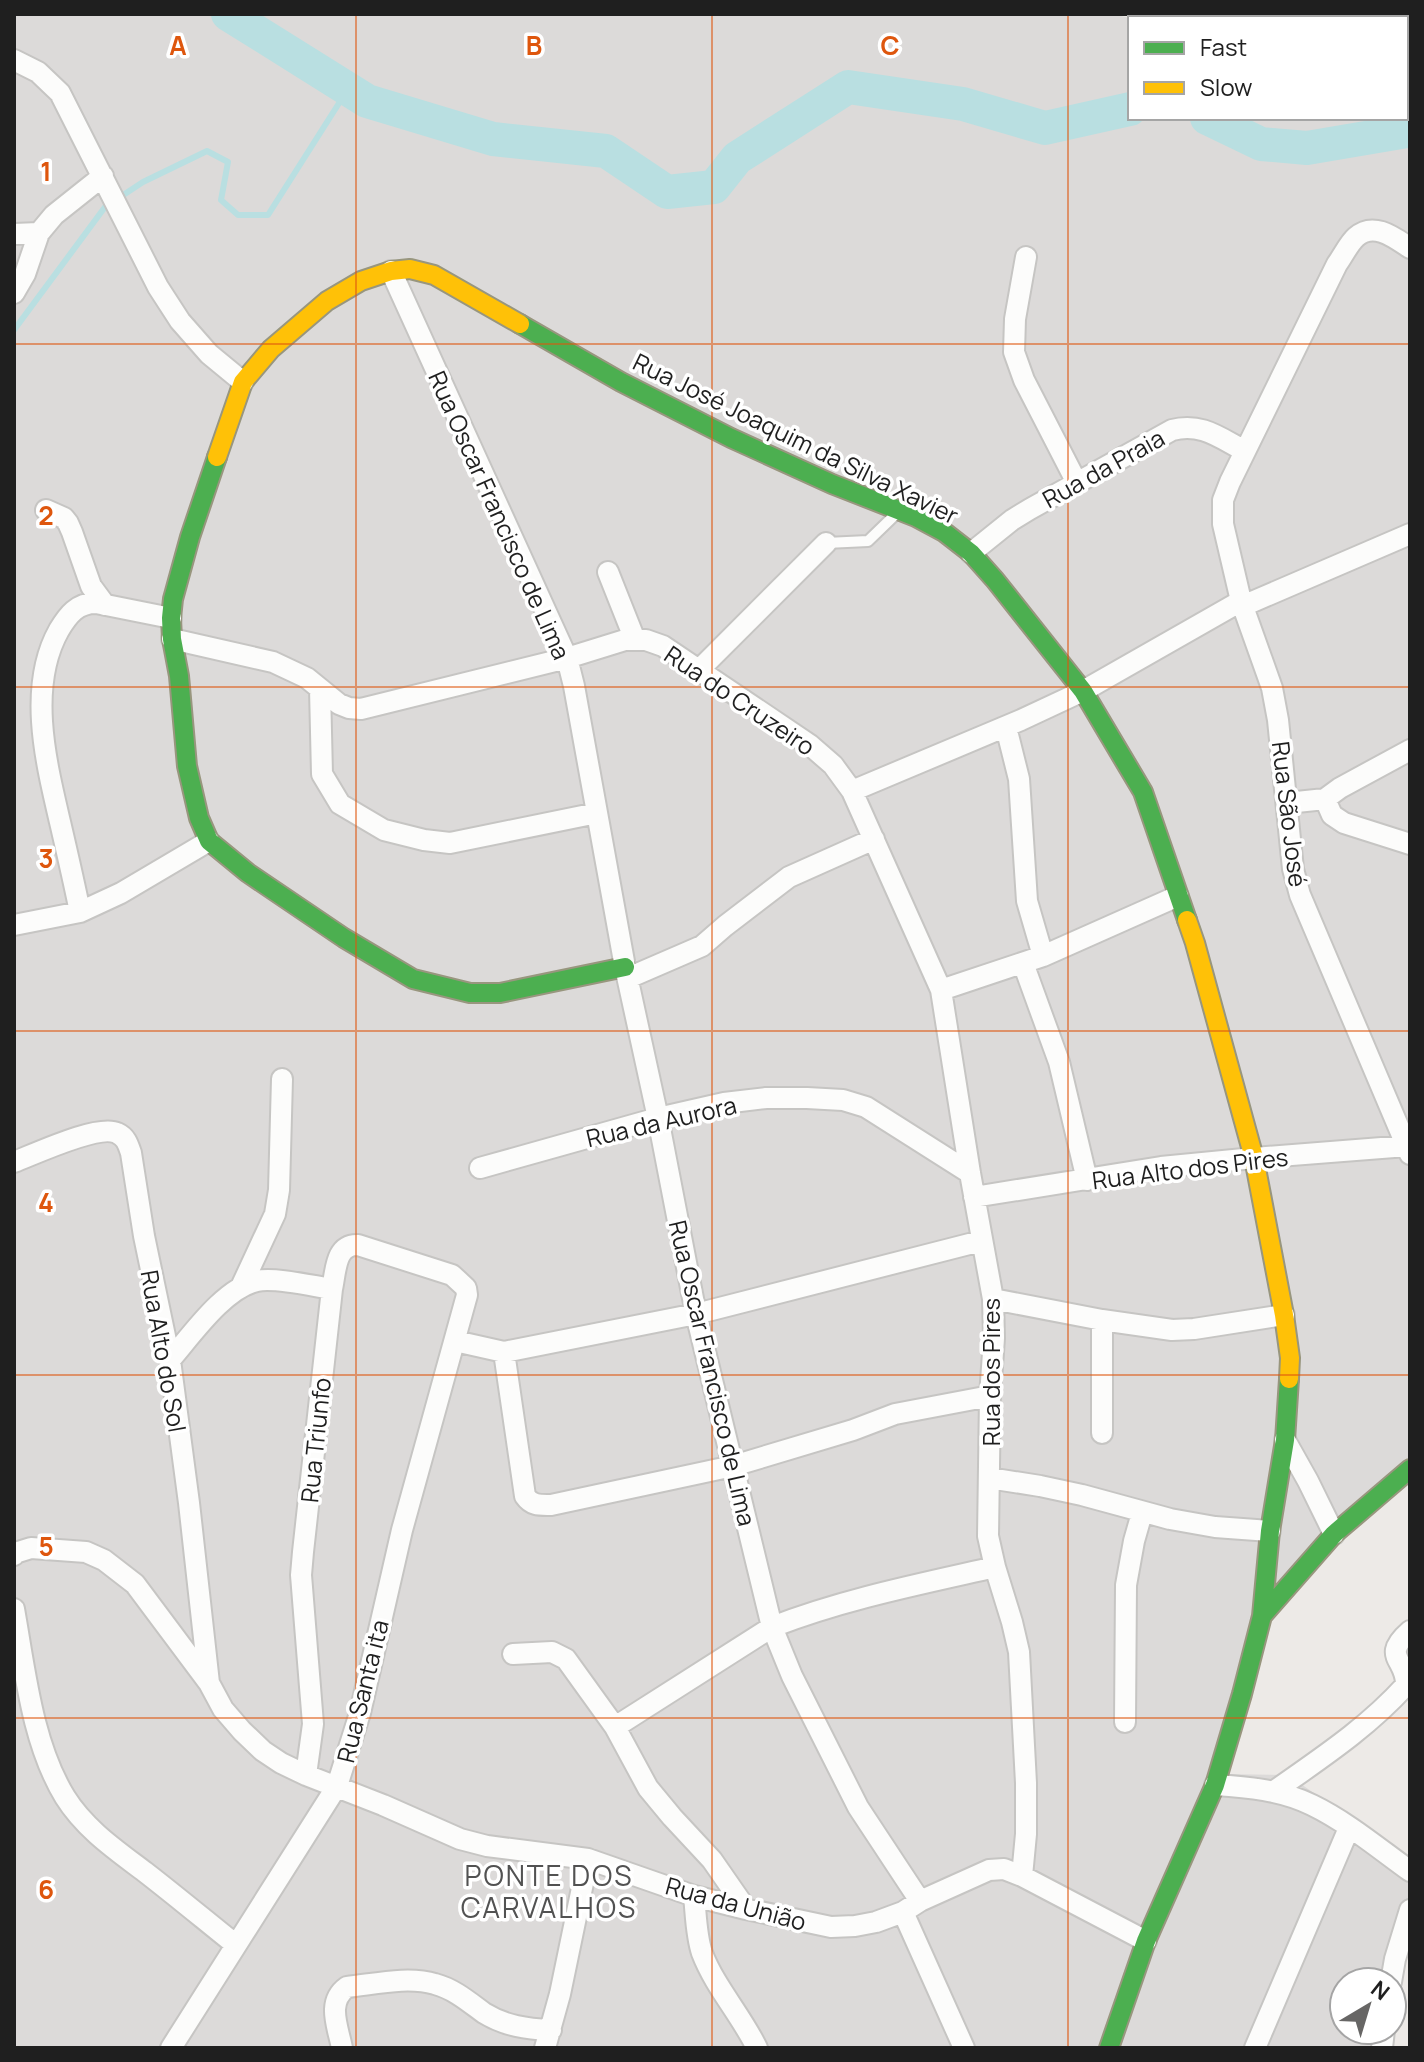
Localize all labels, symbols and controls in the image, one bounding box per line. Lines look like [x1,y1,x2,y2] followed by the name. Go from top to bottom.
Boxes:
[1128,16,1408,120] legend
[169,27,187,63] text: A
[526,27,542,63] text: B
[880,27,900,63] text: C
[1200,30,1247,63] text: Fast
[1200,70,1253,103] text: Slow
[40,153,52,189] text: 1
[628,345,964,531] street label: Rua José Joaquim da Silva Xavier
[421,365,579,665] street label: Rua Oscar Francisco de Lima
[1036,421,1170,515] street label: Rua da Praia
[38,497,54,533] text: 2
[658,637,822,763] street label: Rua do Cruzeiro
[1265,739,1315,889] street label: Rua São José
[38,840,54,876] text: 3
[583,1088,739,1154] street label: Rua da Aurora
[1090,1140,1290,1196] street label: Rua Alto dos Pires
[38,1184,54,1220] text: 4
[662,1217,764,1529] street label: Rua Oscar Francisco de Lima
[133,1267,195,1435] street label: Rua Alto do Sol
[974,1298,1007,1446] street label: Rua dos Pires
[292,1376,338,1504] street label: Rua Triunfo
[38,1528,54,1564] text: 5
[328,1616,396,1766] street label: Rua Santa ita
[461,1856,637,1926] district label: PONTE DOS CARVALHOS
[662,1868,810,1938] street label: Rua da União
[38,1871,54,1907] text: 6
[1328,1966,1408,2046] north arrow
[1365,1974,1396,2007] text: N

